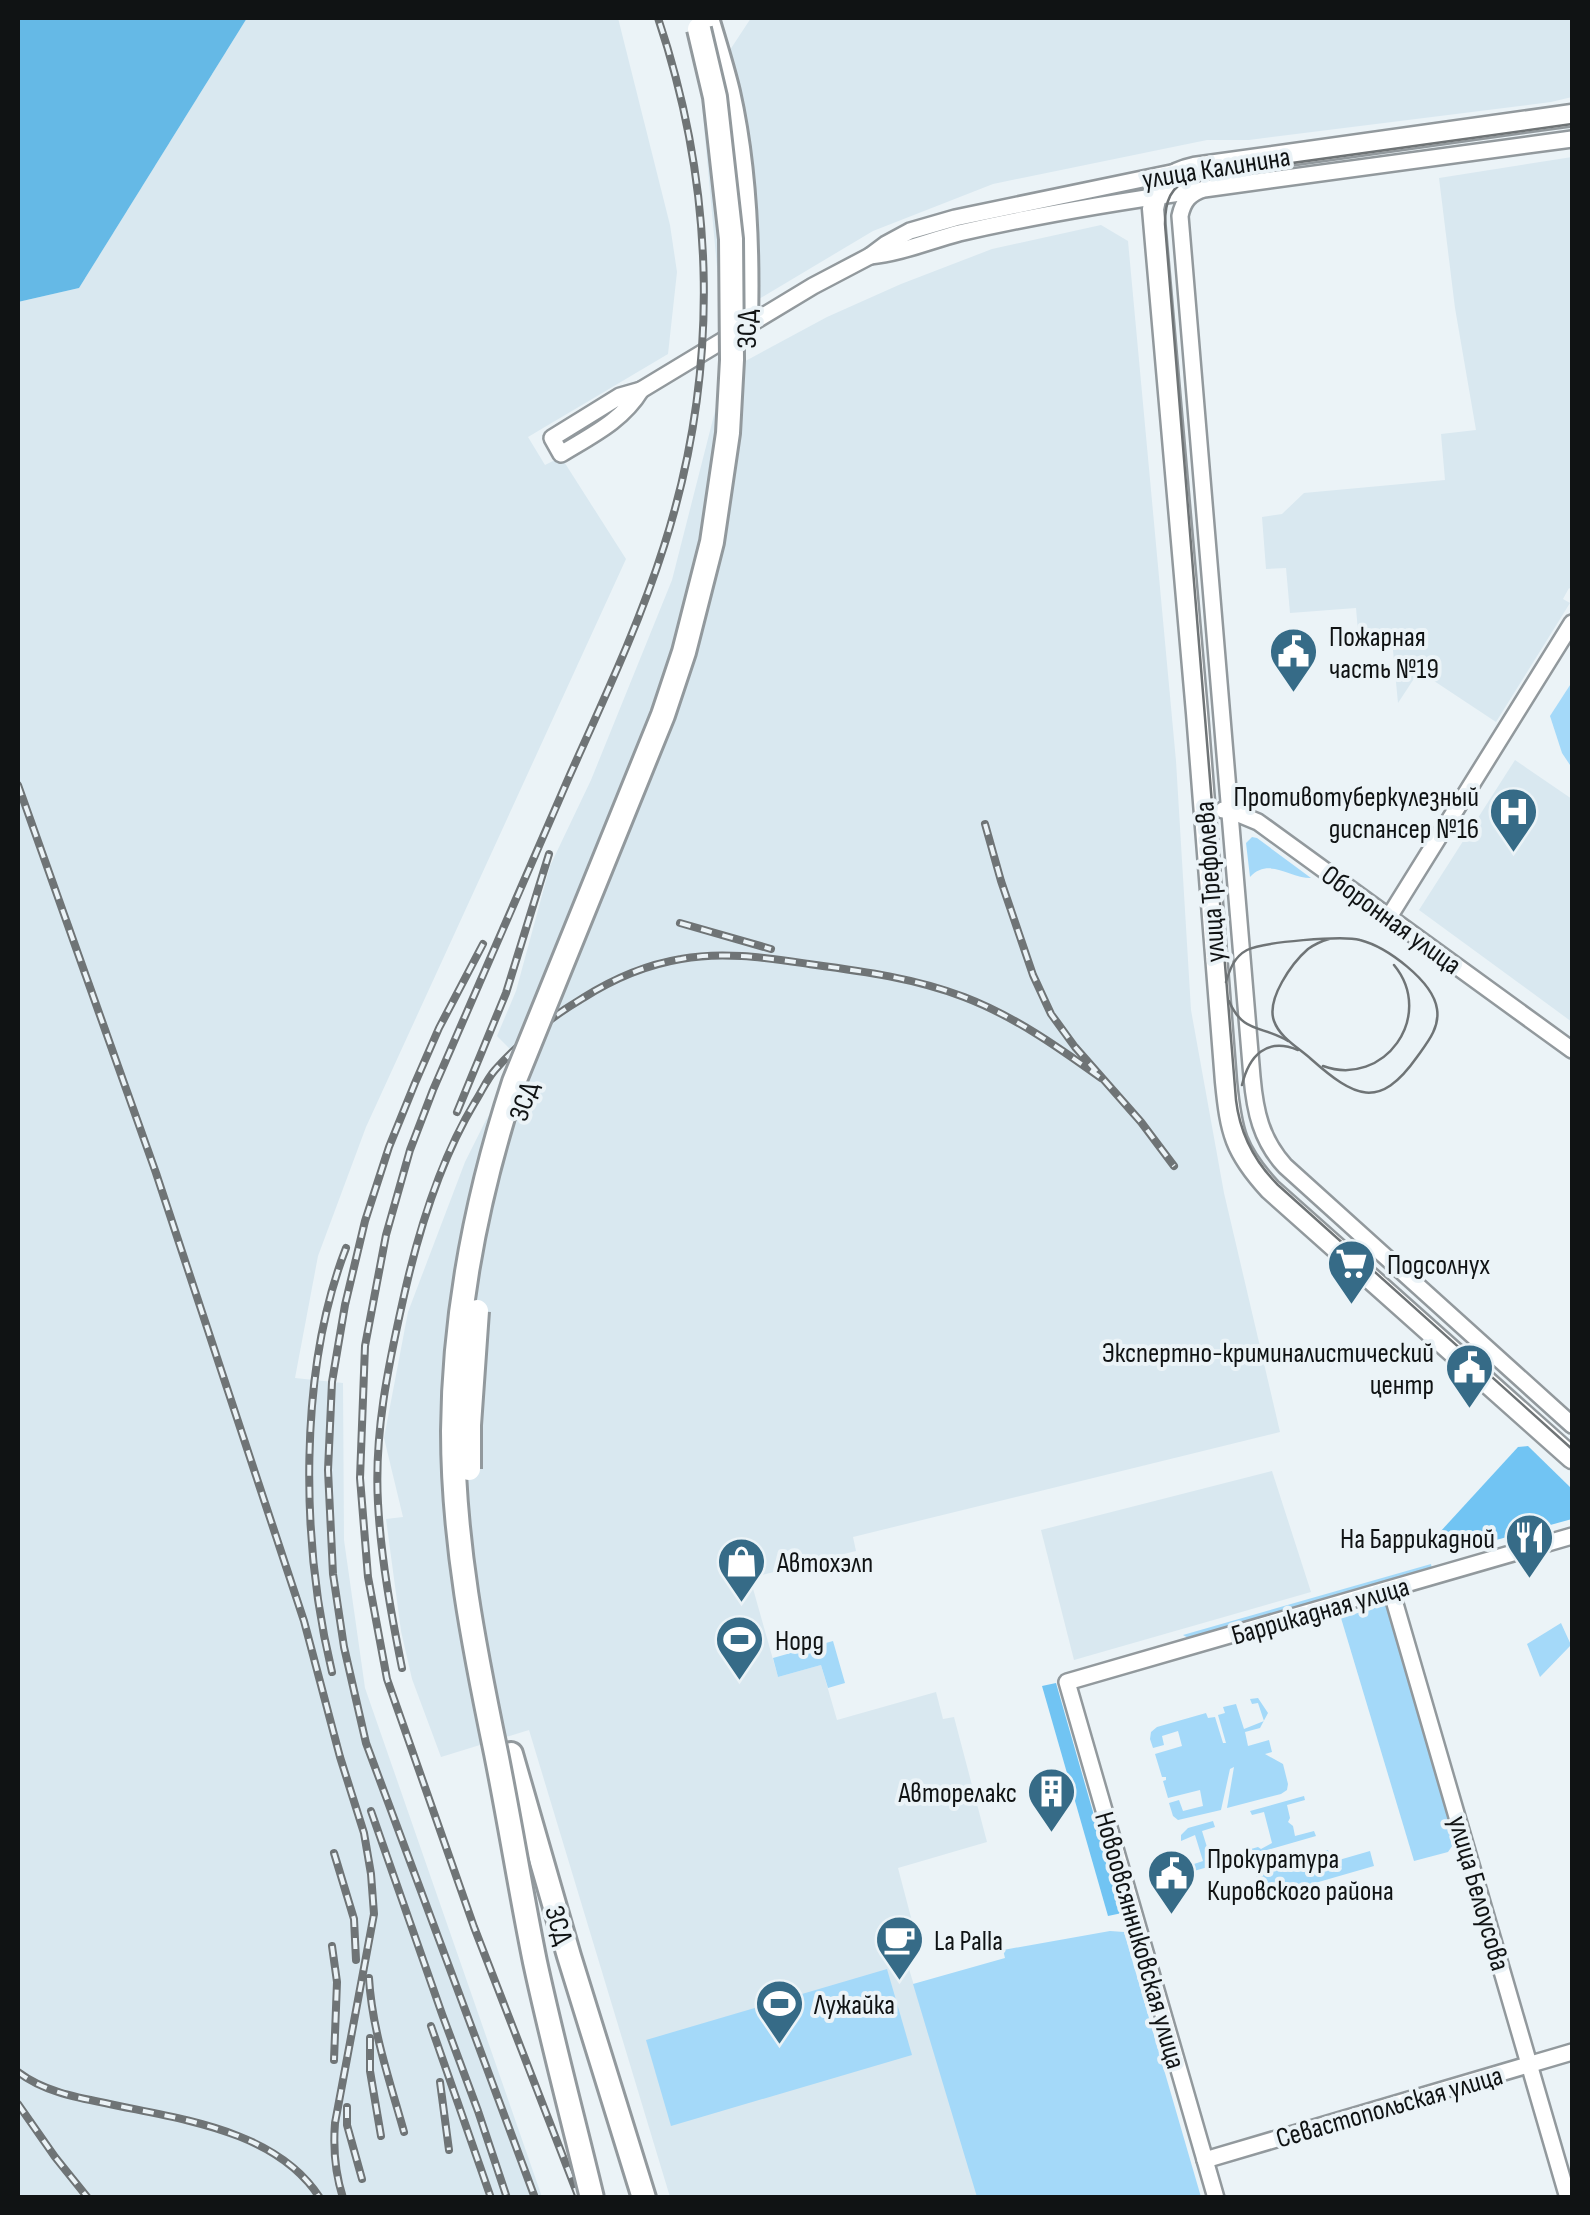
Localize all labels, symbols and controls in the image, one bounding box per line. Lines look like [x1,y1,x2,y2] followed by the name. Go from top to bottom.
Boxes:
[1140,140,1293,196] street label: улица Калинина
[731,308,764,349] street label: ЗСД
[1329,621,1439,686] place label: Пожарная часть №19
[1268,626,1320,694] public building icon: Пожарная часть №19
[1234,781,1479,846] place label: Противотуберкулезный диспансер №16
[1488,786,1540,854] hospital icon: Противотуберкулезный диспансер №16
[1188,800,1233,964] street label: улица Трефолева
[1315,859,1467,982] street label: Оборонная улица
[502,1077,547,1125] street label: ЗСД
[1326,1238,1378,1306] supermarket icon: Подсолнух
[1387,1249,1491,1282] place label: Подсолнух
[1102,1337,1434,1402] place label: Экспертно-криминалистический центр
[1443,1342,1495,1410] public building icon: Экспертно-криминалистический центр
[1504,1512,1556,1580] restaurant icon: На Баррикадной
[1340,1523,1495,1556] place label: На Баррикадной
[716,1536,768,1604] shop icon: Автохэлп
[776,1547,873,1580] place label: Автохэлп
[1228,1570,1413,1653] street label: Баррикадная улица
[714,1614,766,1682] sports icon: Норд
[775,1625,824,1658] place label: Норд
[1026,1766,1078,1834] building icon: Авторелакс
[898,1777,1017,1810] place label: Авторелакс
[1087,1808,1192,2073] street label: Новоовсянниковская улица
[1441,1812,1516,1975] street label: улица Белоусова
[1207,1843,1394,1908] place label: Прокуратура Кировского района
[1146,1848,1198,1916] public building icon: Прокуратура Кировского района
[537,1902,580,1949] street label: ЗСД
[873,1914,925,1982] cafe icon: La Palla
[934,1925,1003,1958] place label: La Palla
[753,1978,805,2046] sports icon: Лужайка
[813,1989,895,2022] place label: Лужайка
[1272,2059,1506,2156] street label: Севастопольская улица

